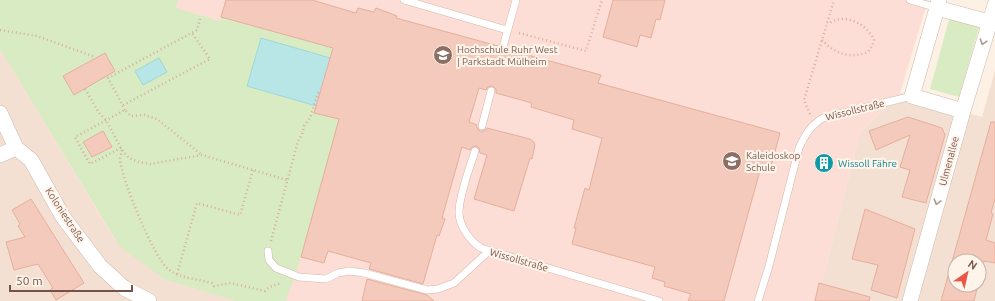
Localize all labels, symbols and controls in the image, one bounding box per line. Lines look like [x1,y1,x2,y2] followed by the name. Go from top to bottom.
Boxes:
[979,38,988,45] one-way arrow
[432,44,454,66] school or university icon: Hochschule Ruhr West | Parkstadt Mülheim
[457,44,558,67] place label: Hochschule Ruhr West | Parkstadt Mülheim
[824,97,886,123] street label: Wissollstraße
[937,135,961,187] street label: Ulmenallee
[721,150,743,172] school or university icon: Kaleidoskop Schule
[746,150,801,173] place label: Kaleidoskop Schule
[813,152,835,174] building icon: Wissoll Fähre
[838,158,897,169] place label: Wissoll Fähre
[43,186,87,244] street label: Koloniestraße
[934,199,942,205] one-way arrow
[488,246,550,274] street label: Wissollstraße
[947,253,987,293] north arrow
[966,257,979,272] text: N
[10,267,132,293] scale bar
[16,274,43,287] text: 50 m

